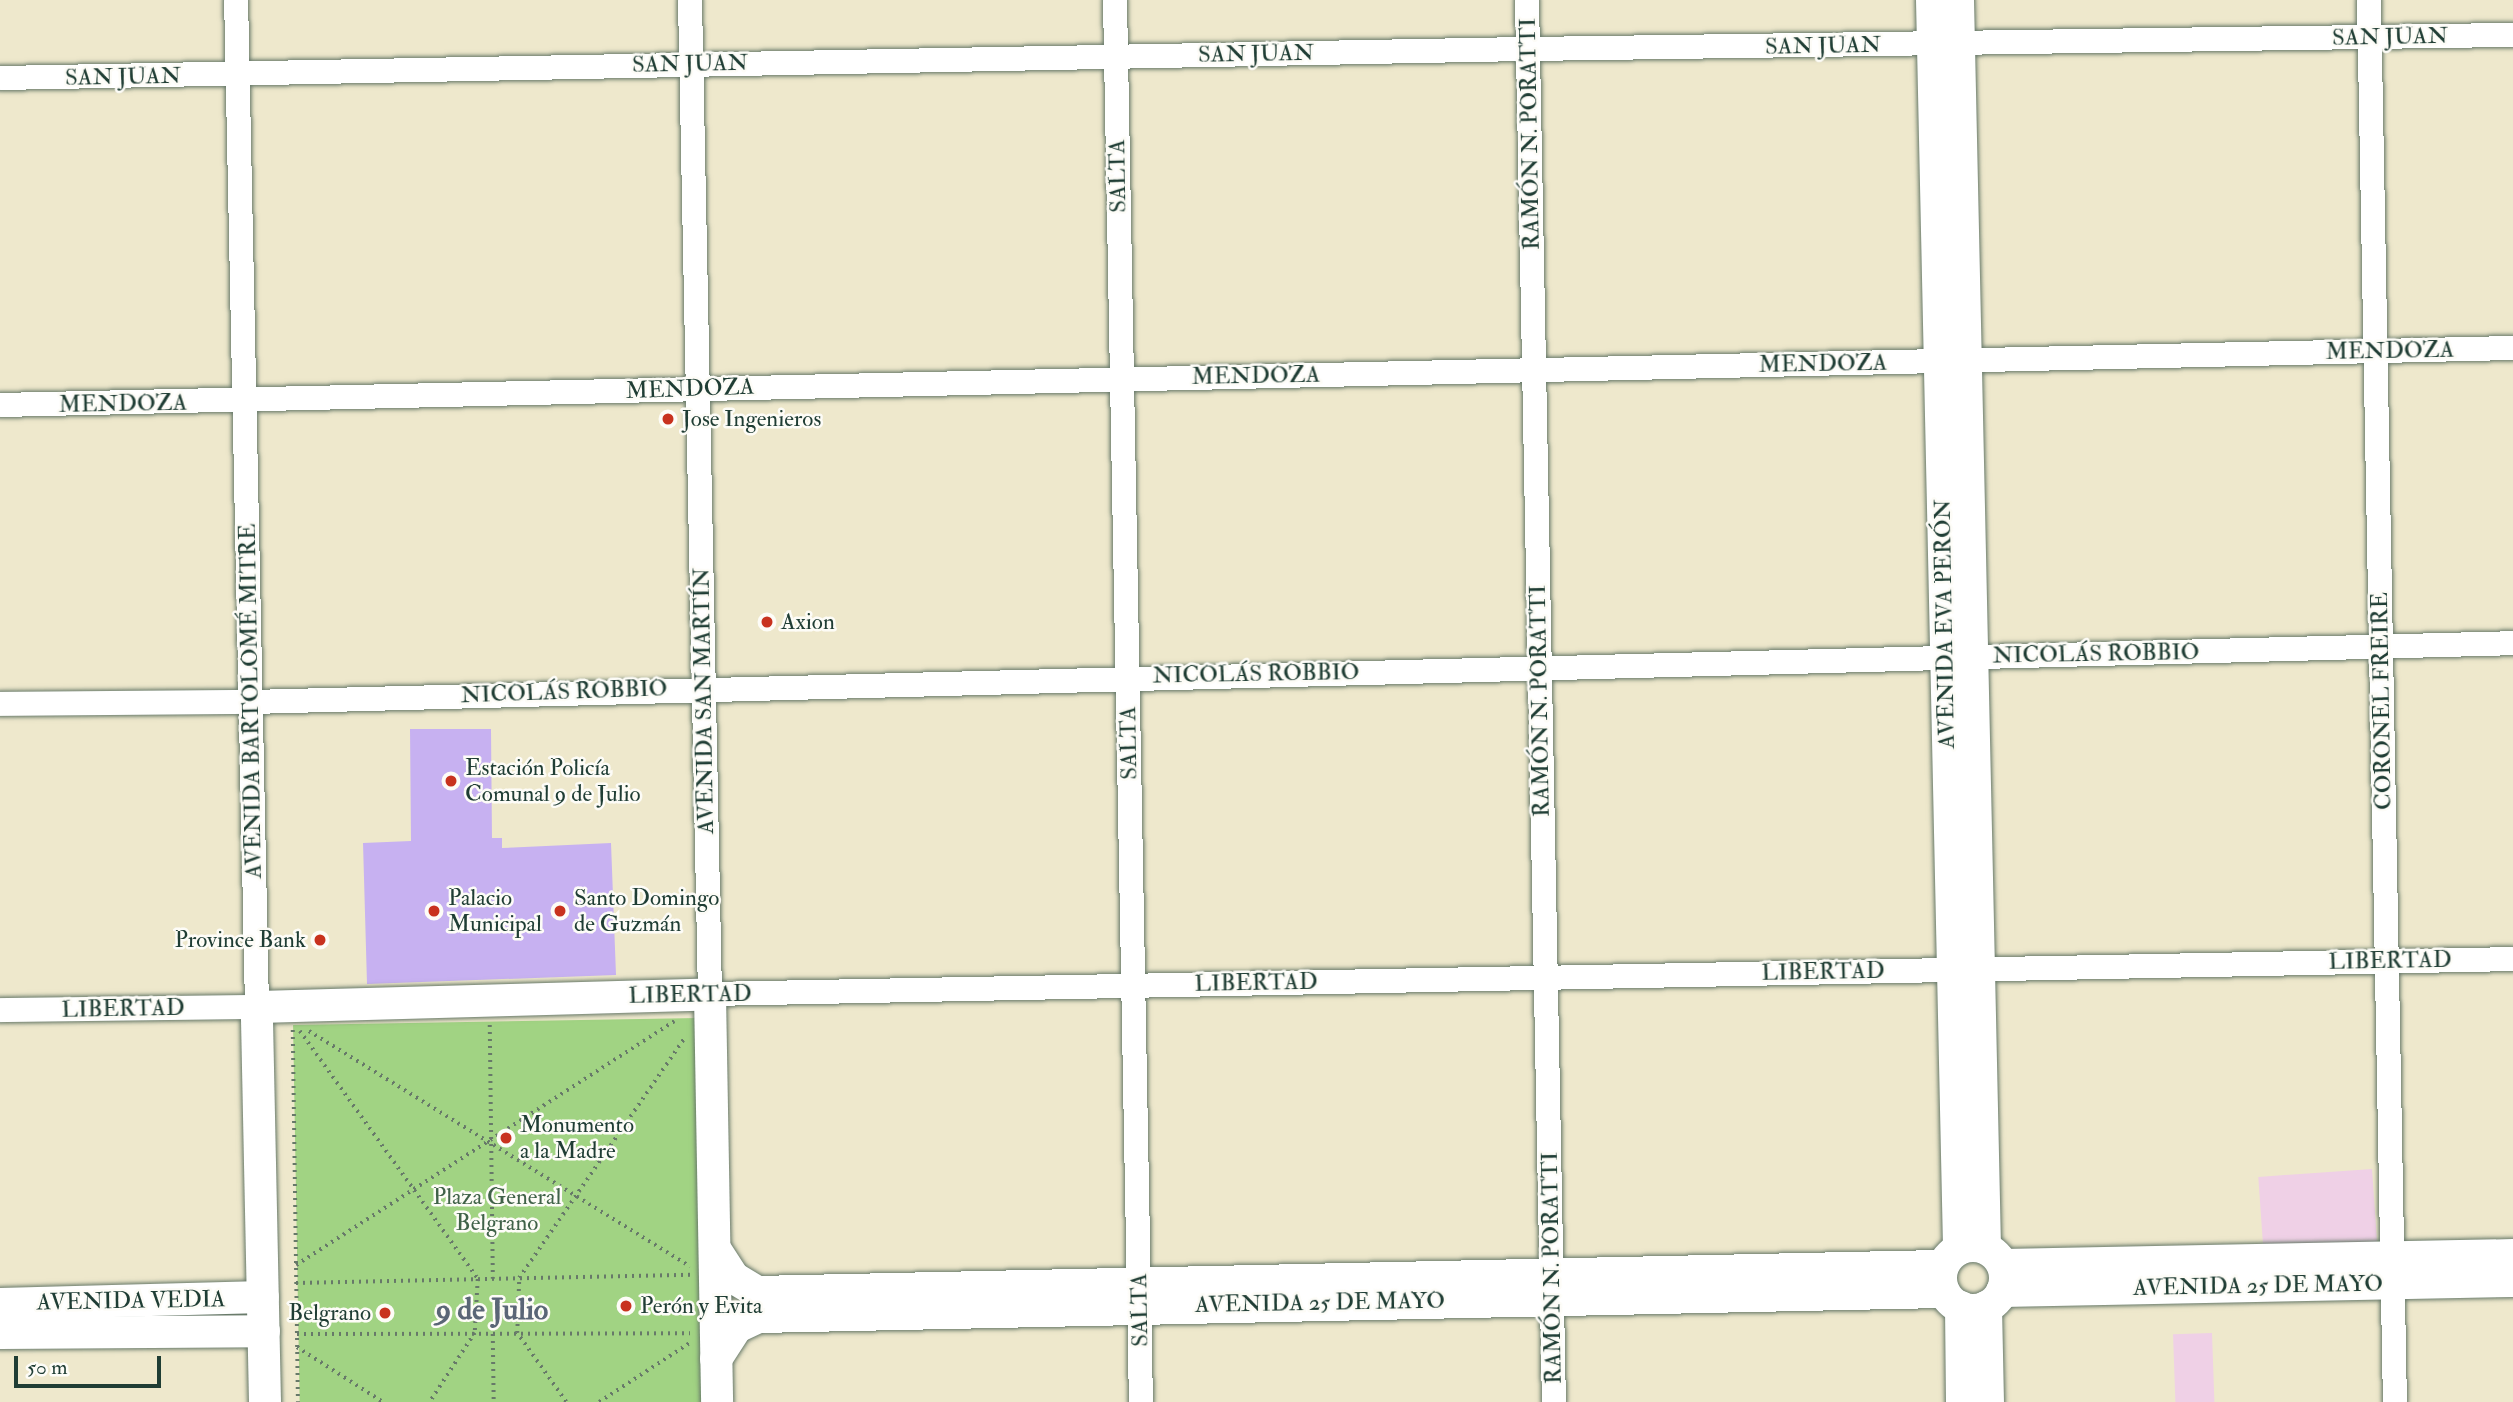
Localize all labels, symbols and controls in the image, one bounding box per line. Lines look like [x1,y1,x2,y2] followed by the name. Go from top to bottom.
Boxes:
[1514,18,1546,250] street label: RAMÓN N. PORATTI
[2332,22,2448,52] street label: SAN JUAN
[1765,31,1881,61] street label: SAN JUAN
[1198,39,1314,69] street label: SAN JUAN
[632,49,748,79] street label: SAN JUAN
[65,62,181,92] street label: SAN JUAN
[1104,139,1132,213] street label: SALTA
[2325,336,2455,366] street label: MENDOZA
[1758,349,1888,379] street label: MENDOZA
[1191,361,1321,391] street label: MENDOZA
[625,373,755,405] street label: MENDOZA
[58,389,188,419] street label: MENDOZA
[682,405,821,433] place label: Jose Ingenieros
[660,411,676,427] marker: Jose Ingenieros
[1929,499,1961,749] street label: AVENIDA EVA PERÓN
[234,523,268,879] street label: AVENIDA BARTOLOMÉ MITRE
[688,568,720,834] street label: AVENIDA SAN MARTÍN
[1524,585,1556,817] street label: RAMÓN N. PORATTI
[2366,592,2398,810] street label: CORONEL FREIRE
[781,608,835,636] place label: Axion
[759,614,775,630] marker: Axion
[1992,638,2200,670] street label: NICOLÁS ROBBIO
[1152,658,1360,690] street label: NICOLÁS ROBBIO
[460,675,668,709] street label: NICOLÁS ROBBIO
[1115,706,1143,780] street label: SALTA
[465,754,641,808] place label: Estación Policía Comunal 9 de Julio
[443,773,459,789] marker: Estación Policía Comunal 9 de Julio
[448,884,542,938] place label: Palacio Municipal
[574,884,719,938] place label: Santo Domingo de Guzmán
[426,903,442,919] marker: Palacio Municipal
[552,903,568,919] marker: Santo Domingo de Guzmán
[174,926,306,954] place label: Province Bank
[312,932,328,948] marker: Province Bank
[2328,946,2452,976] street label: LIBERTAD
[1761,957,1885,987] street label: LIBERTAD
[1194,968,1318,998] street label: LIBERTAD
[628,980,752,1010] street label: LIBERTAD
[61,994,185,1024] street label: LIBERTAD
[520,1111,634,1165] place label: Monumento a la Madre
[498,1130,514,1146] marker: Monumento a la Madre
[1536,1152,1568,1384] street label: RAMÓN N. PORATTI
[433,1183,561,1237] park label: Plaza General Belgrano
[2133,1270,2383,1302] street label: AVENIDA 25 DE MAYO
[1126,1273,1154,1347] street label: SALTA
[36,1286,226,1316] street label: AVENIDA VEDIA
[1195,1287,1445,1319] street label: AVENIDA 25 DE MAYO
[436,1292,548,1328] district label: 9 de Julio
[640,1292,763,1320] place label: Perón y Evita
[618,1298,634,1314] marker: Perón y Evita
[288,1299,371,1327] place label: Belgrano
[377,1305,393,1321] marker: Belgrano
[18,1342,164,1386] scale bar
[27,1354,68,1381] text: 50 m

